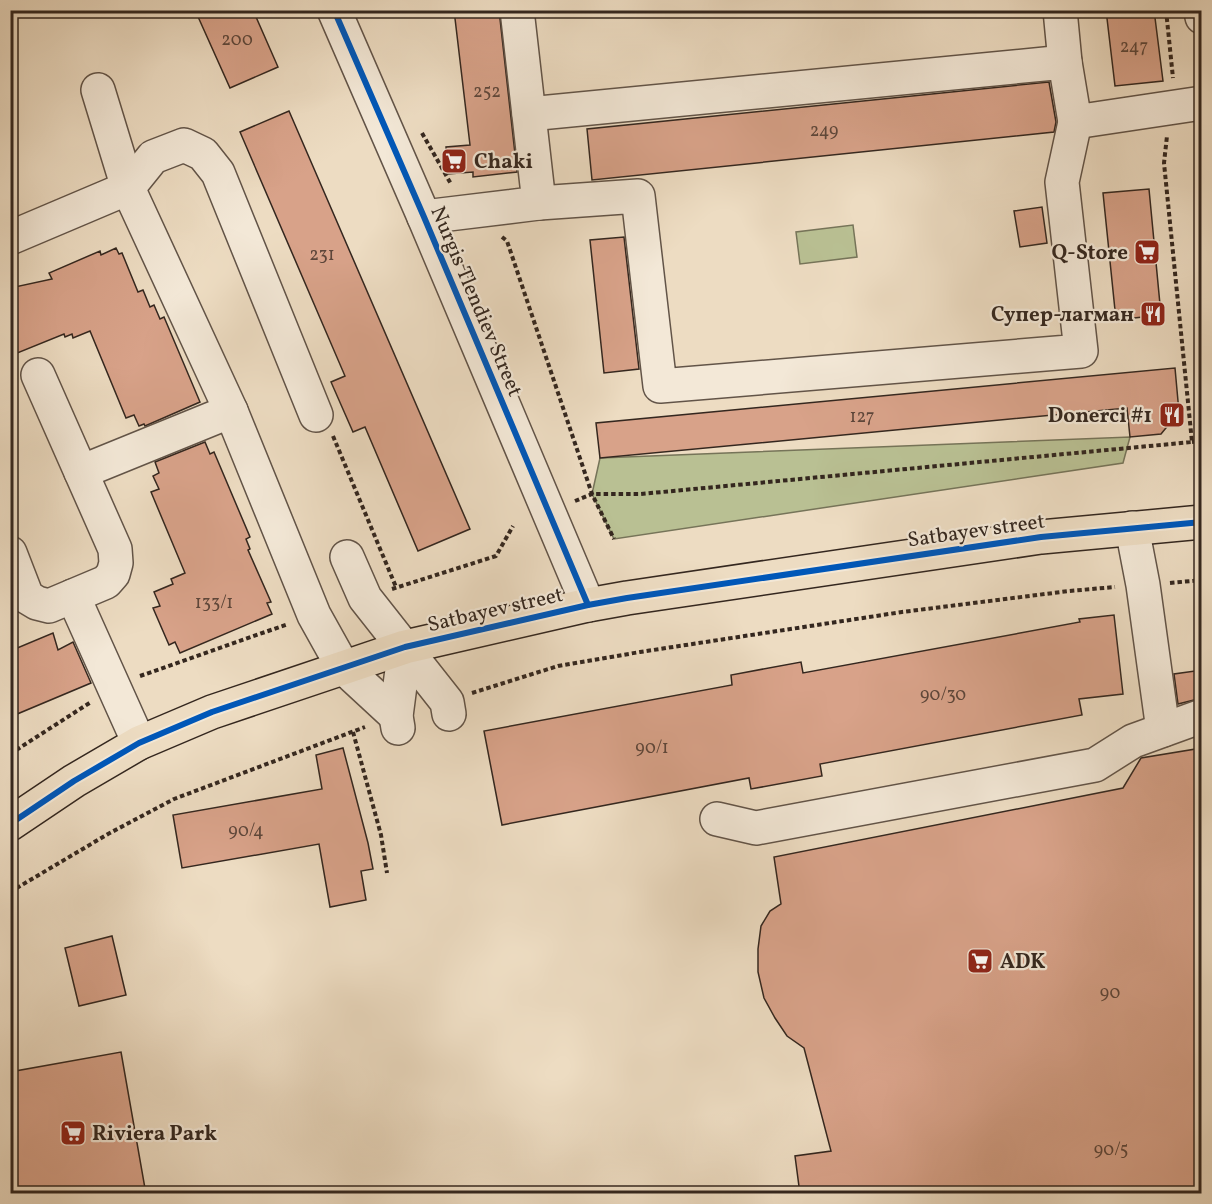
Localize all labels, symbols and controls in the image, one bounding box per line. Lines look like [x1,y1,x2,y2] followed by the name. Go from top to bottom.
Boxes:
[221,28,253,53] house number: 200
[1120,35,1148,60] house number: 247
[473,80,501,105] house number: 252
[810,119,838,144] house number: 249
[439,146,469,176] supermarket icon: Chaki
[474,148,533,177] place label: Chaki
[422,202,529,401] street label: Nurgis Tlendiev Street
[1132,237,1162,267] supermarket icon: Q-Store
[1051,239,1128,268] place label: Q-Store
[309,243,335,268] house number: 231
[1138,299,1168,329] restaurant icon: Супер-лагман
[991,301,1134,330] place label: Супер-лагман
[1157,400,1187,430] restaurant icon: Donerci #1
[1048,402,1152,431] place label: Donerci #1
[850,405,874,430] house number: 127
[906,507,1047,555] street label: Satbayev street
[425,581,566,640] street label: Satbayev street
[195,591,233,616] house number: 133/1
[920,683,966,708] house number: 90/30
[635,736,669,761] house number: 90/1
[228,819,264,844] house number: 90/4
[965,946,995,976] supermarket icon: ADK
[1000,948,1046,977] place label: ADK
[1100,981,1120,1006] house number: 90
[58,1118,88,1148] supermarket icon: Riviera Park
[92,1120,217,1149] place label: Riviera Park
[1094,1138,1128,1163] house number: 90/5

